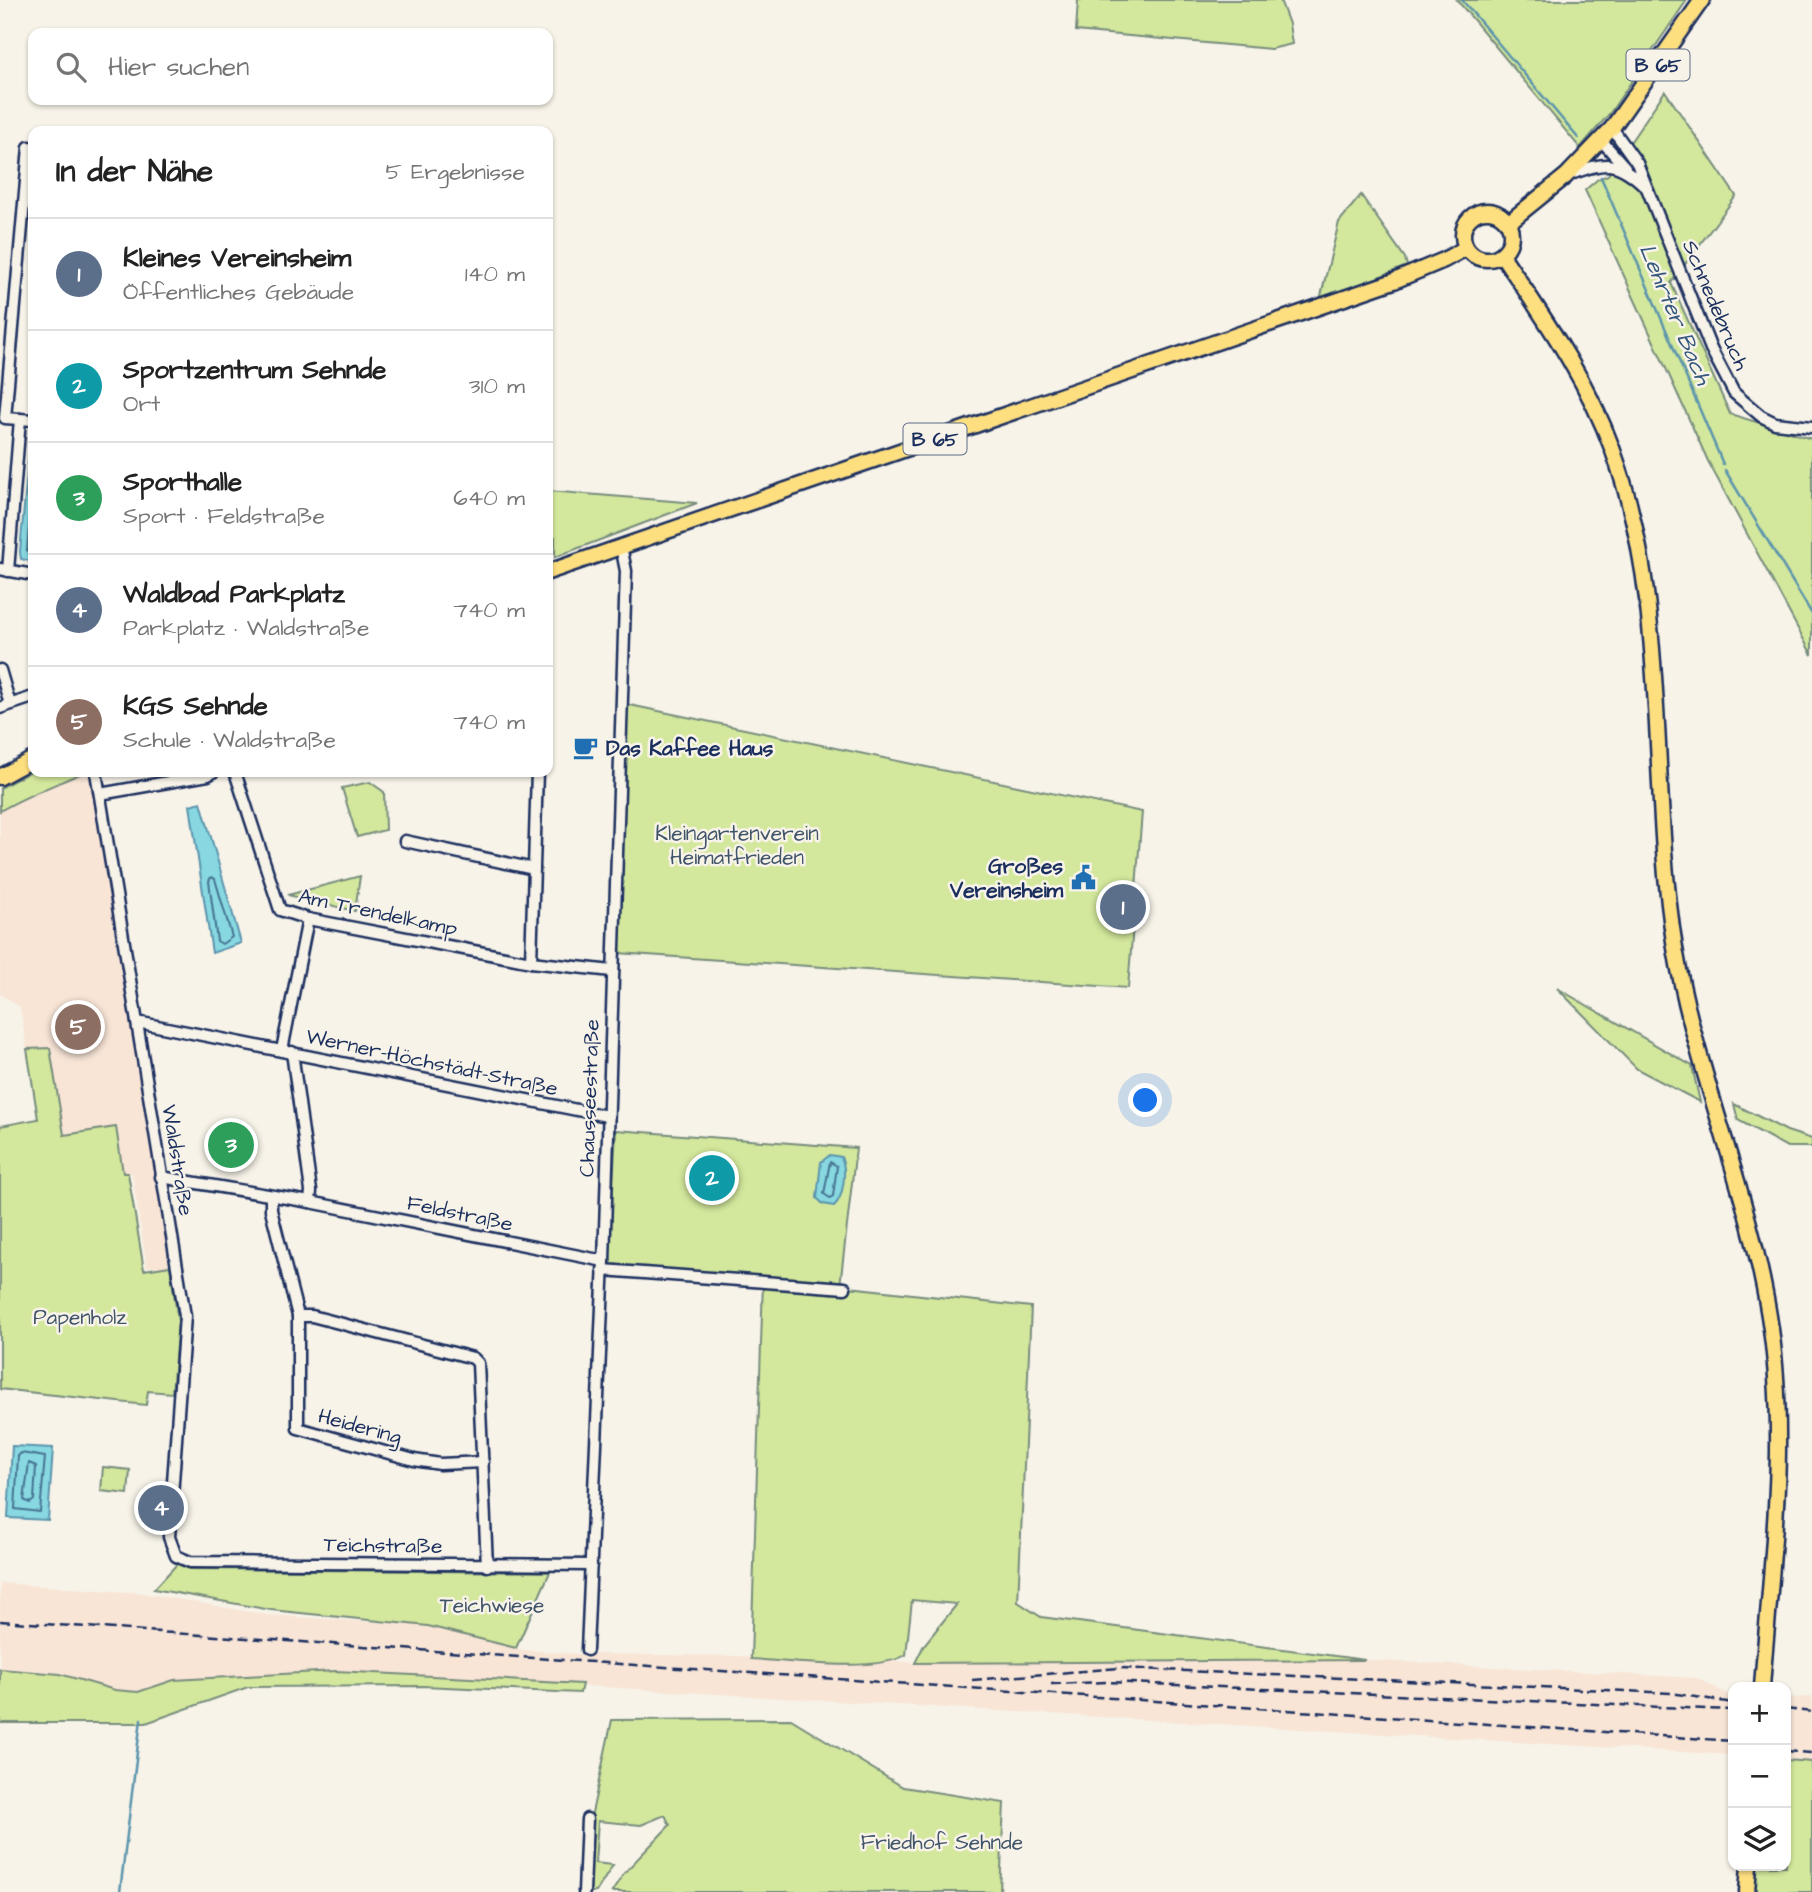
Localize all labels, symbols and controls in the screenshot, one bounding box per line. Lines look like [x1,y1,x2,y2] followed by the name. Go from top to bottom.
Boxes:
[28,28,553,105] search box
[52,48,90,86] icon: search
[108,49,249,85] text: Hier suchen
[1626,50,1690,80] road number: B 65
[56,151,213,193] text: In der Nähe
[385,156,525,188] text: 5 Ergebnisse
[1675,236,1756,375] street label: Schnedebruch
[1631,239,1720,391] water label: Lehrter Bach
[123,240,351,276] text: Kleines Vereinsheim
[78,258,80,290] text: 1
[465,258,525,290] text: 140 m
[123,276,354,308] text: Öffentliches Gebäude
[123,352,386,388] text: Sportzentrum Sehnde
[72,370,86,402] text: 2
[469,370,525,402] text: 310 m
[123,388,160,420] text: Ort
[904,424,967,454] road number: B 65
[123,464,242,500] text: Sporthalle
[73,482,85,514] text: 3
[453,482,525,514] text: 640 m
[123,500,325,532] text: Sport · Feldstraße
[123,576,345,612] text: Waldbad Parkplatz
[71,594,87,626] text: 4
[454,594,525,626] text: 740 m
[123,612,369,644] text: Parkplatz · Waldstraße
[123,688,268,724] text: KGS Sehnde
[71,706,87,738] text: 5
[454,706,525,738] text: 740 m
[123,724,336,756] text: Schule · Waldstraße
[572,734,600,762] cafe icon: Das Kaffee Haus
[606,734,774,763] place label: Das Kaffee Haus
[655,819,819,872] park label: Kleingartenverein Heimatfrieden
[949,852,1064,905] place label: Großes Vereinsheim
[1069,864,1097,892] public building icon: Großes Vereinsheim
[296,881,460,945] street label: Am Trendelkamp
[1100,881,1146,933] pin: 1
[55,1001,101,1053] pin: 5
[572,1019,607,1177] street label: Chausseestraße
[303,1022,561,1103] street label: Werner-Höchstädt-Straße
[1128,1083,1162,1117] your location
[154,1102,201,1218] street label: Waldstraße
[208,1119,254,1171] pin: 3
[689,1152,735,1204] pin: 2
[404,1188,516,1239] street label: Feldstraße
[33,1303,127,1333] park label: Papenholz
[314,1401,405,1454] street label: Heidering
[138,1482,184,1534] pin: 4
[323,1530,443,1561] street label: Teichstraße
[440,1591,544,1620] park label: Teichwiese
[1728,1682,1791,1871] map controls
[1728,1682,1791,1745] button: +
[1728,1745,1791,1808] button: −
[1728,1808,1791,1871] button: layers
[861,1828,1023,1857] park label: Friedhof Sehnde

